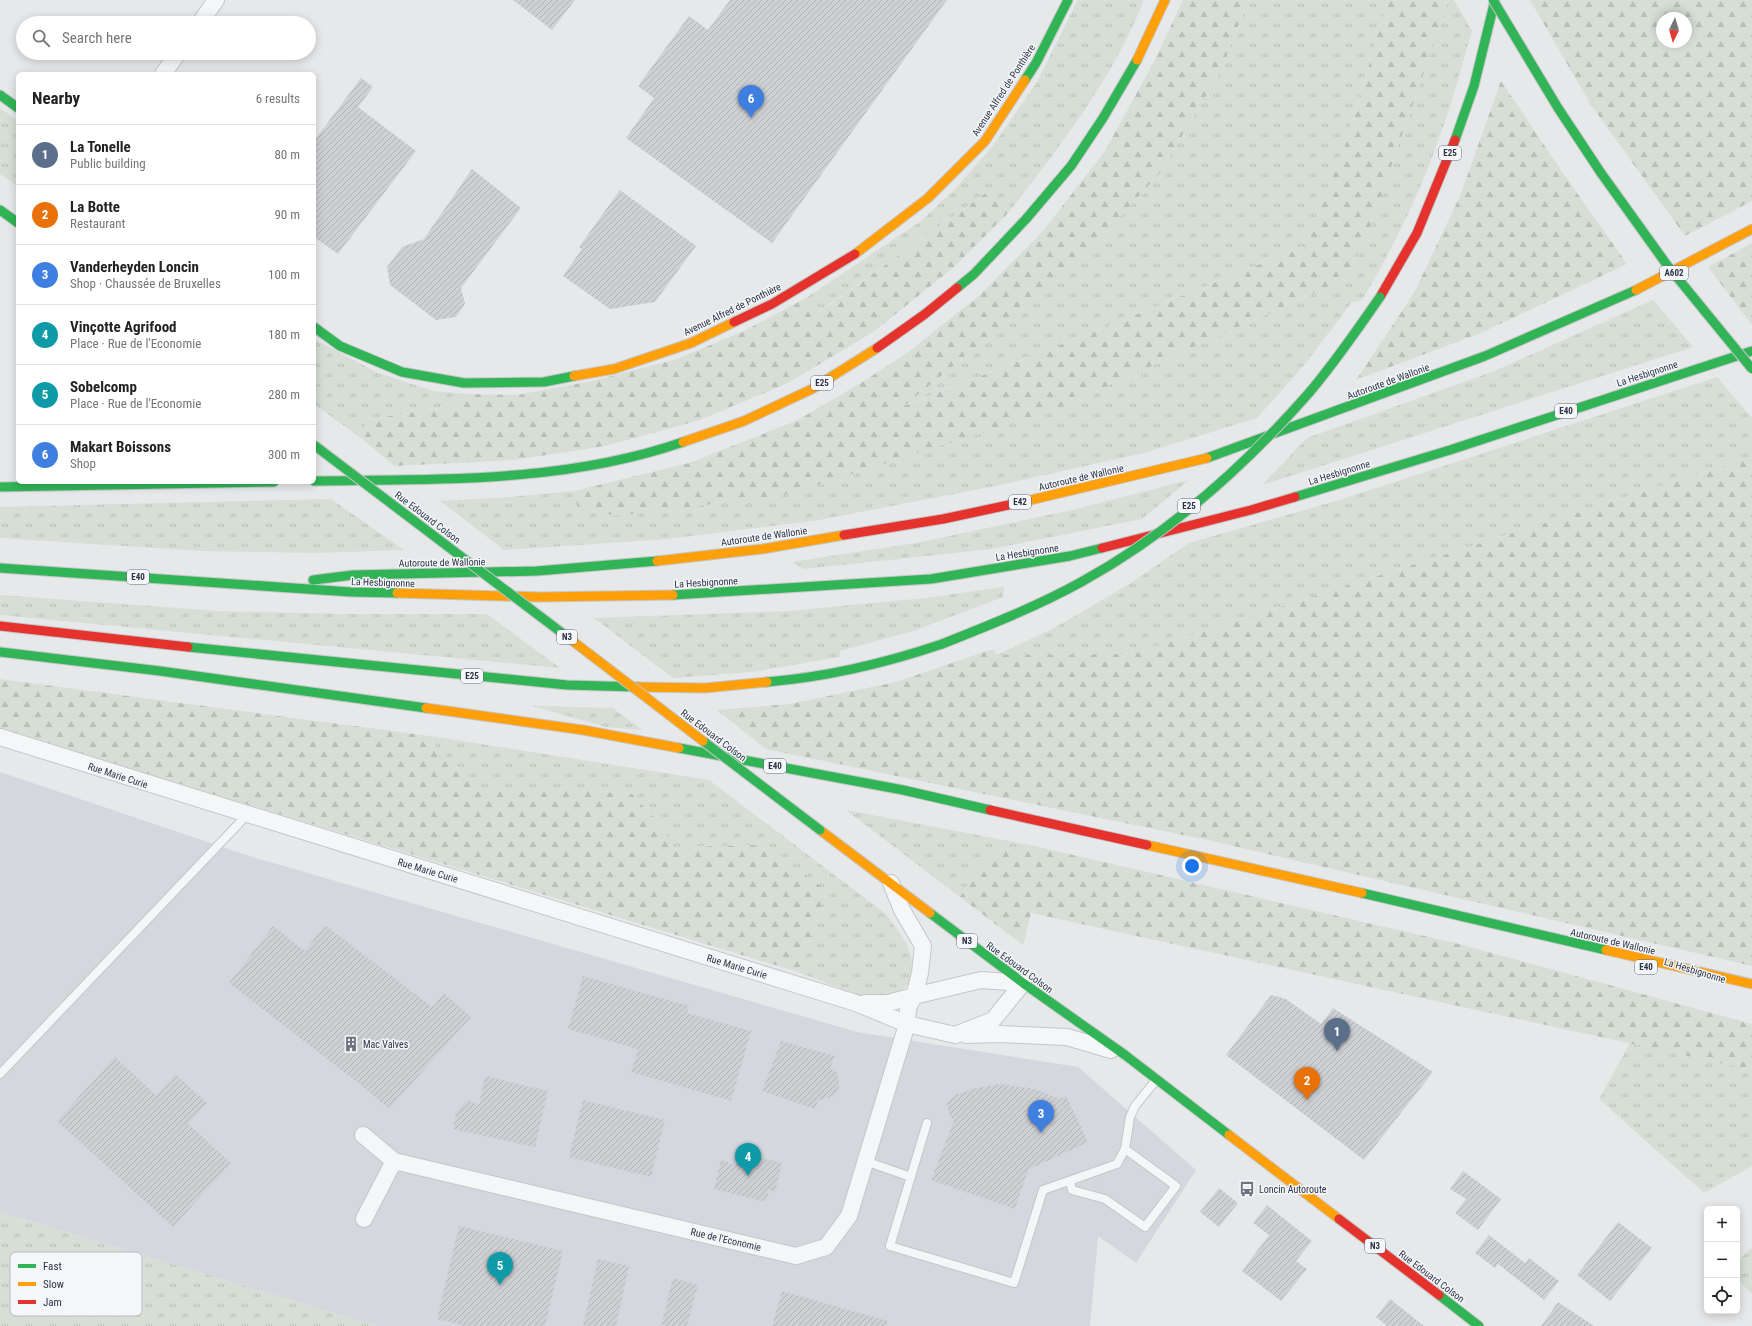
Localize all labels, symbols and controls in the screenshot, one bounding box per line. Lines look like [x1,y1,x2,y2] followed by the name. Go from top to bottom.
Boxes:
[1656,12,1692,48] north arrow
[16,16,316,60] search box
[30,27,52,49] icon: search
[62,29,132,47] text: Search here
[970,42,1037,138] street label: Avenue Alfred de Ponthière
[738,85,764,118] pin: 6
[32,88,80,108] text: Nearby
[256,91,300,106] text: 6 results
[70,138,131,156] text: La Tonelle
[1439,146,1461,160] road number: E25
[42,147,48,162] text: 1
[274,147,300,162] text: 80 m
[70,156,146,171] text: Public building
[70,198,120,216] text: La Botte
[42,207,48,222] text: 2
[274,207,300,222] text: 90 m
[70,216,125,231] text: Restaurant
[70,258,199,276] text: Vanderheyden Loncin
[1660,266,1688,280] road number: A602
[42,267,48,282] text: 3
[268,267,300,282] text: 100 m
[70,276,221,291] text: Shop · Chaussée de Bruxelles
[682,281,783,338] street label: Avenue Alfred de Ponthière
[70,318,177,336] text: Vinçotte Agrifood
[42,327,48,342] text: 4
[268,327,300,342] text: 180 m
[70,336,201,351] text: Place · Rue de l'Economie
[1615,358,1679,389] street label: La Hesbignonne
[1346,361,1431,401] street label: Autoroute de Wallonie
[811,376,833,390] road number: E25
[70,378,137,396] text: Sobelcomp
[42,387,48,402] text: 5
[268,387,300,402] text: 280 m
[70,396,201,411] text: Place · Rue de l'Economie
[1555,404,1577,418] road number: E40
[70,438,171,456] text: Makart Boissons
[42,447,48,462] text: 6
[268,447,300,462] text: 300 m
[70,456,96,471] text: Shop
[1307,458,1372,487] street label: La Hesbignonne
[1038,462,1125,493] street label: Autoroute de Wallonie
[393,489,463,546] street label: Rue Edouard Colson
[1009,495,1031,509] road number: E42
[1178,499,1200,513] road number: E25
[720,525,808,548] street label: Autoroute de Wallonie
[995,542,1060,563] street label: La Hesbignonne
[399,556,486,569] street label: Autoroute de Wallonie
[127,570,149,584] road number: E40
[674,575,738,590] street label: La Hesbignonne
[351,576,415,589] street label: La Hesbignonne
[557,630,577,644] road number: N3
[461,669,483,683] road number: E25
[679,707,749,764] street label: Rue Edouard Colson
[764,759,786,773] road number: E40
[87,761,149,790] street label: Rue Marie Curie
[396,856,460,885] street label: Rue Marie Curie
[1182,856,1202,876] your location
[1569,926,1657,957] street label: Autoroute de Wallonie
[957,934,977,948] road number: N3
[984,940,1055,995] street label: Rue Edouard Colson
[705,952,769,981] street label: Rue Marie Curie
[1663,956,1727,985] street label: La Hesbignonne
[1635,960,1657,974] road number: E40
[1324,1018,1350,1051] pin: 1
[342,1035,360,1053] building icon: Mac Valves
[363,1039,409,1050] place label: Mac Valves
[1294,1067,1320,1100] pin: 2
[1028,1100,1054,1133] pin: 3
[735,1143,761,1176] pin: 4
[1238,1180,1256,1198] bus stop icon: Loncin Autoroute
[1259,1184,1327,1195] place label: Loncin Autoroute
[1704,1206,1740,1314] map controls
[1704,1206,1740,1242] button: +
[690,1226,763,1253] street label: Rue de l'Economie
[1365,1239,1385,1253] road number: N3
[1704,1242,1740,1278] button: −
[1397,1248,1467,1305] street label: Rue Edouard Colson
[10,1252,142,1316] legend
[487,1252,513,1285] pin: 5
[43,1260,62,1273] text: Fast
[43,1278,64,1291] text: Slow
[1704,1278,1740,1314] button: locate
[43,1296,62,1309] text: Jam

